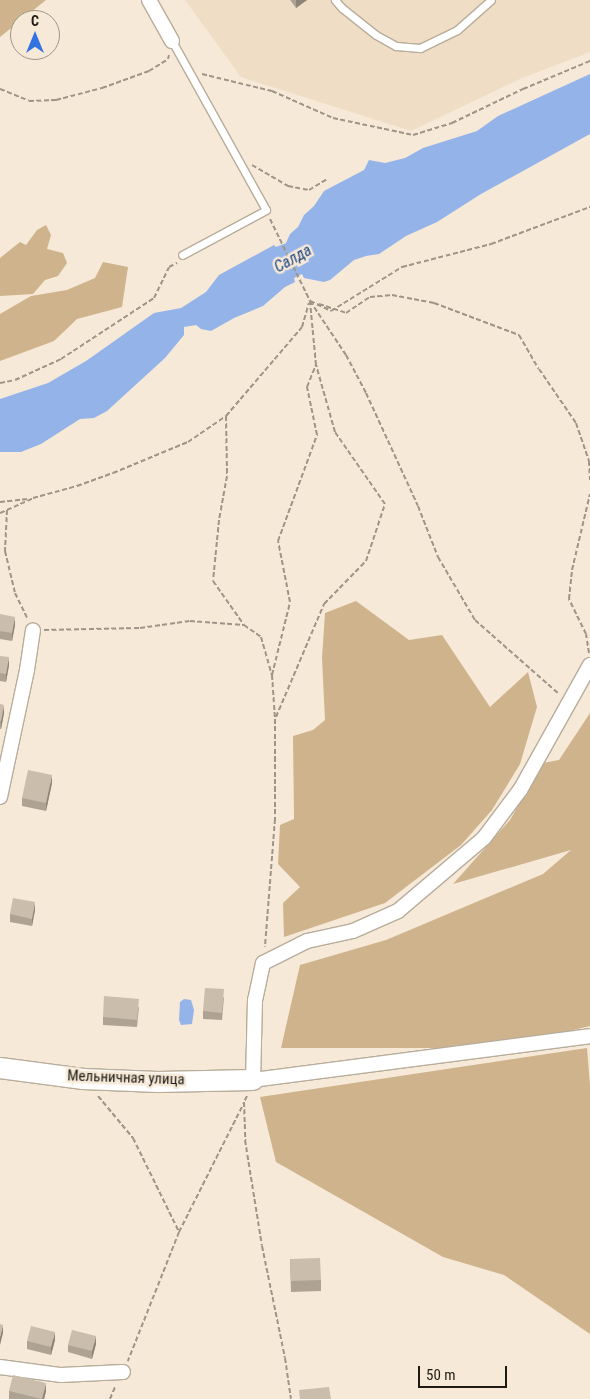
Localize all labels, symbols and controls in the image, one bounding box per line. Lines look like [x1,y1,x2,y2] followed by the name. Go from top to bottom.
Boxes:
[10,10,60,60] north arrow
[31,13,39,29] text: С
[271,241,315,277] water label: Салда
[67,1067,185,1089] street label: Мельничная улица
[420,1356,509,1388] scale bar
[426,1366,456,1384] text: 50 m

